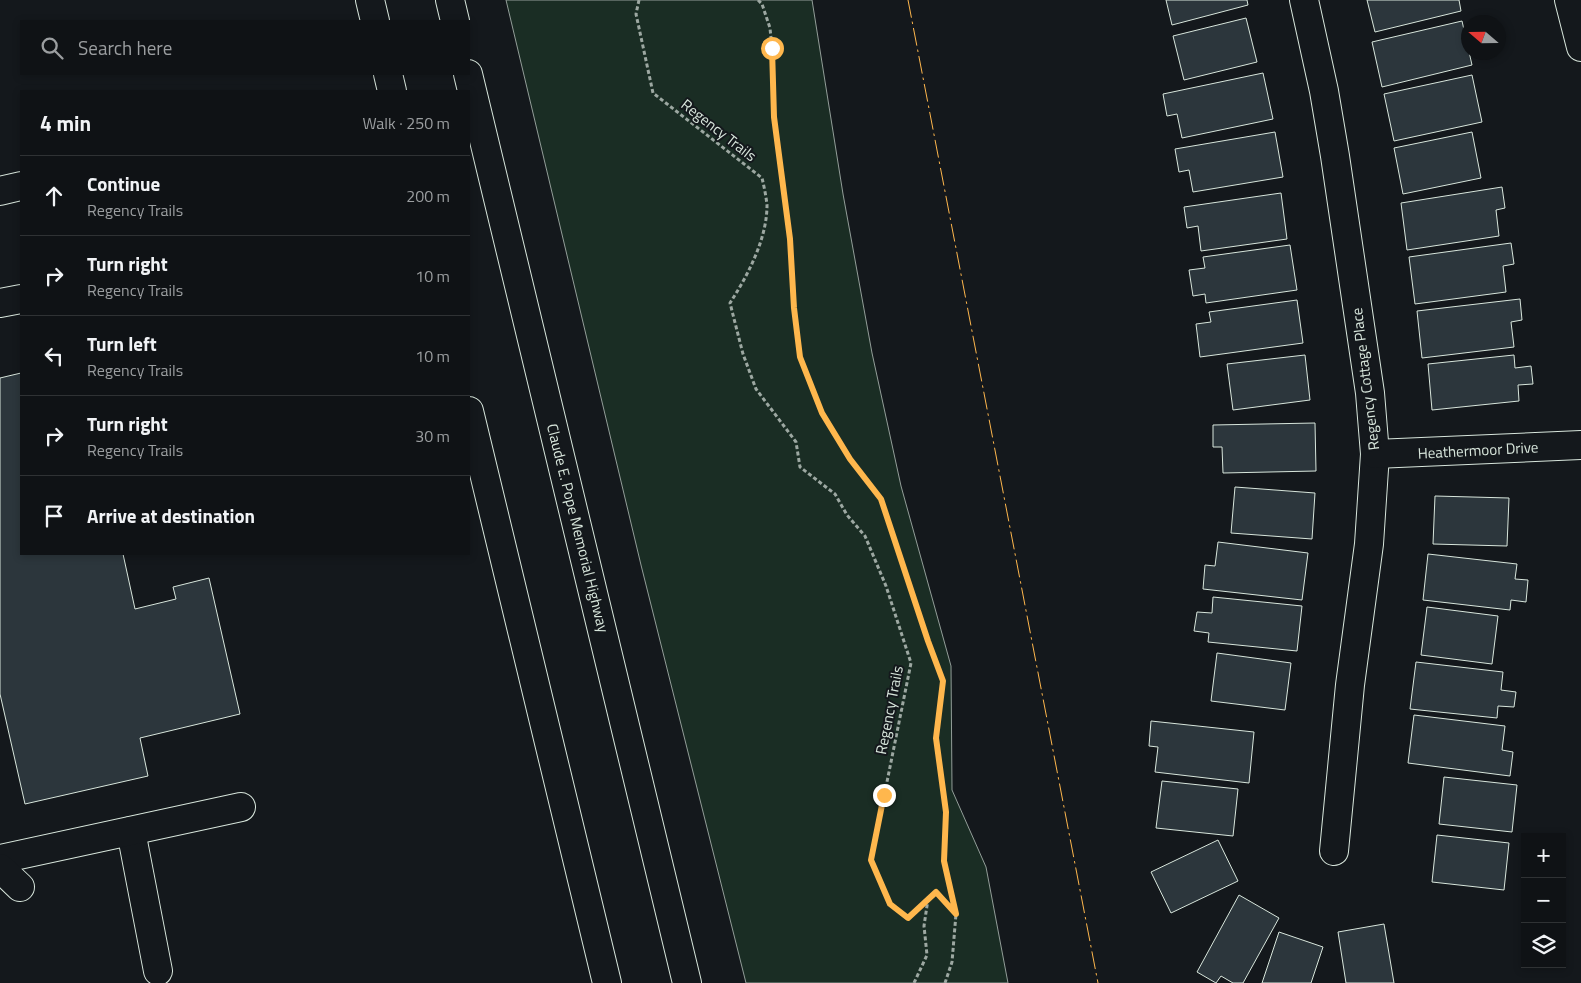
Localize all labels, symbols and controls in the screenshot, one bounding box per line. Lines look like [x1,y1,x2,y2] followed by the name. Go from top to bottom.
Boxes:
[1461,15,1506,60] north arrow
[20,20,470,75] search box
[78,33,172,62] text: Search here
[38,34,66,62] icon: search
[761,37,784,60] route start
[676,93,762,167] street label: Regency Trails
[40,107,91,139] text: 4 min
[362,111,450,135] text: Walk · 250 m
[87,169,160,198] text: Continue
[40,182,68,210] icon: ahead
[406,184,450,208] text: 200 m
[87,198,183,222] text: Regency Trails
[87,249,168,278] text: Turn right
[40,262,68,290] icon: right
[415,264,450,288] text: 10 m
[87,278,183,302] text: Regency Trails
[1345,306,1385,452] street label: Regency Cottage Place
[87,329,157,358] text: Turn left
[40,342,68,370] icon: left
[415,344,450,368] text: 10 m
[87,358,183,382] text: Regency Trails
[87,409,168,438] text: Turn right
[541,421,615,635] street label: Claude E. Pope Memorial Highway
[40,422,68,450] icon: right
[415,424,450,448] text: 30 m
[1417,435,1539,465] street label: Heathermoor Drive
[87,438,183,462] text: Regency Trails
[87,501,255,530] text: Arrive at destination
[40,502,68,530] icon: arrive
[869,664,909,756] street label: Regency Trails
[873,784,896,807] route end
[1521,833,1566,968] map controls
[1521,833,1566,878] button: +
[1521,878,1566,923] button: −
[1521,923,1566,968] button: layers

